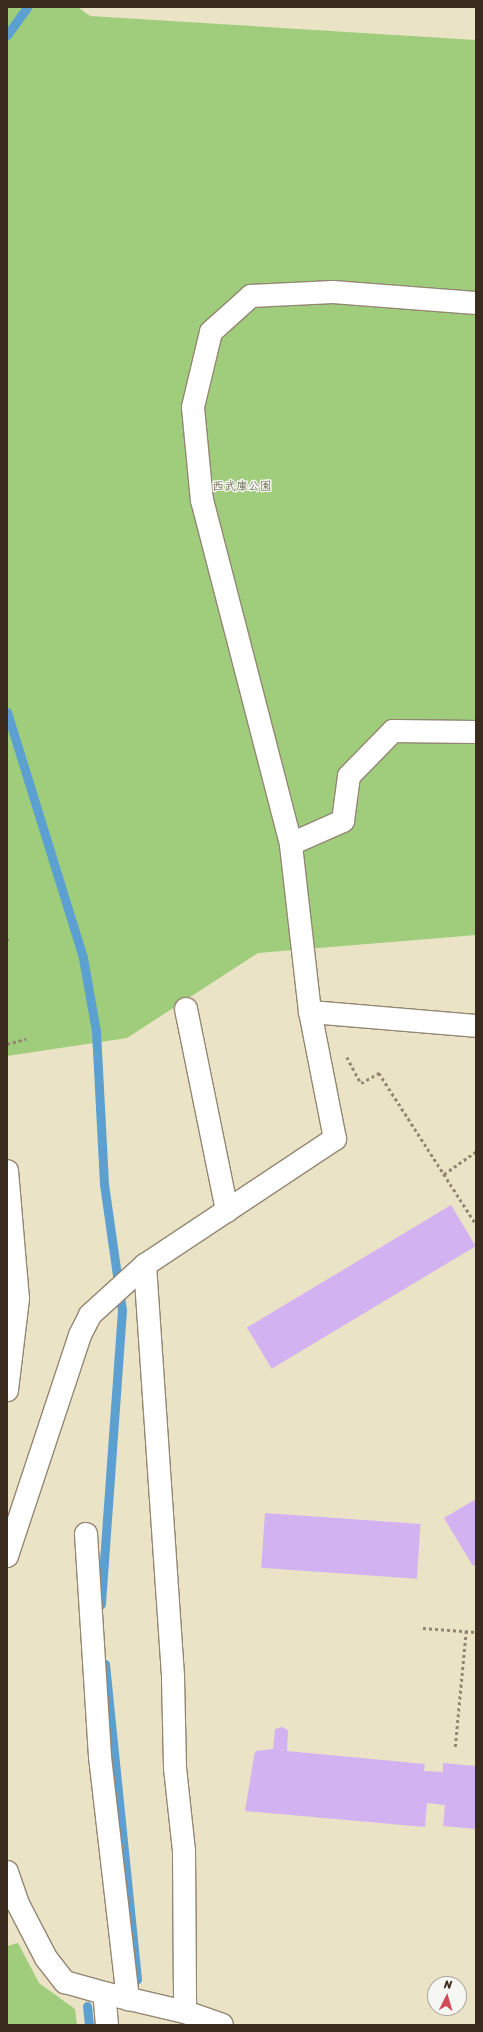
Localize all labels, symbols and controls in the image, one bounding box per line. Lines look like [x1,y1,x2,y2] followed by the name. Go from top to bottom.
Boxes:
[212,480,272,494] park label: 西武庫公園
[443,1975,453,1994] text: N
[427,1976,467,2016] north arrow

